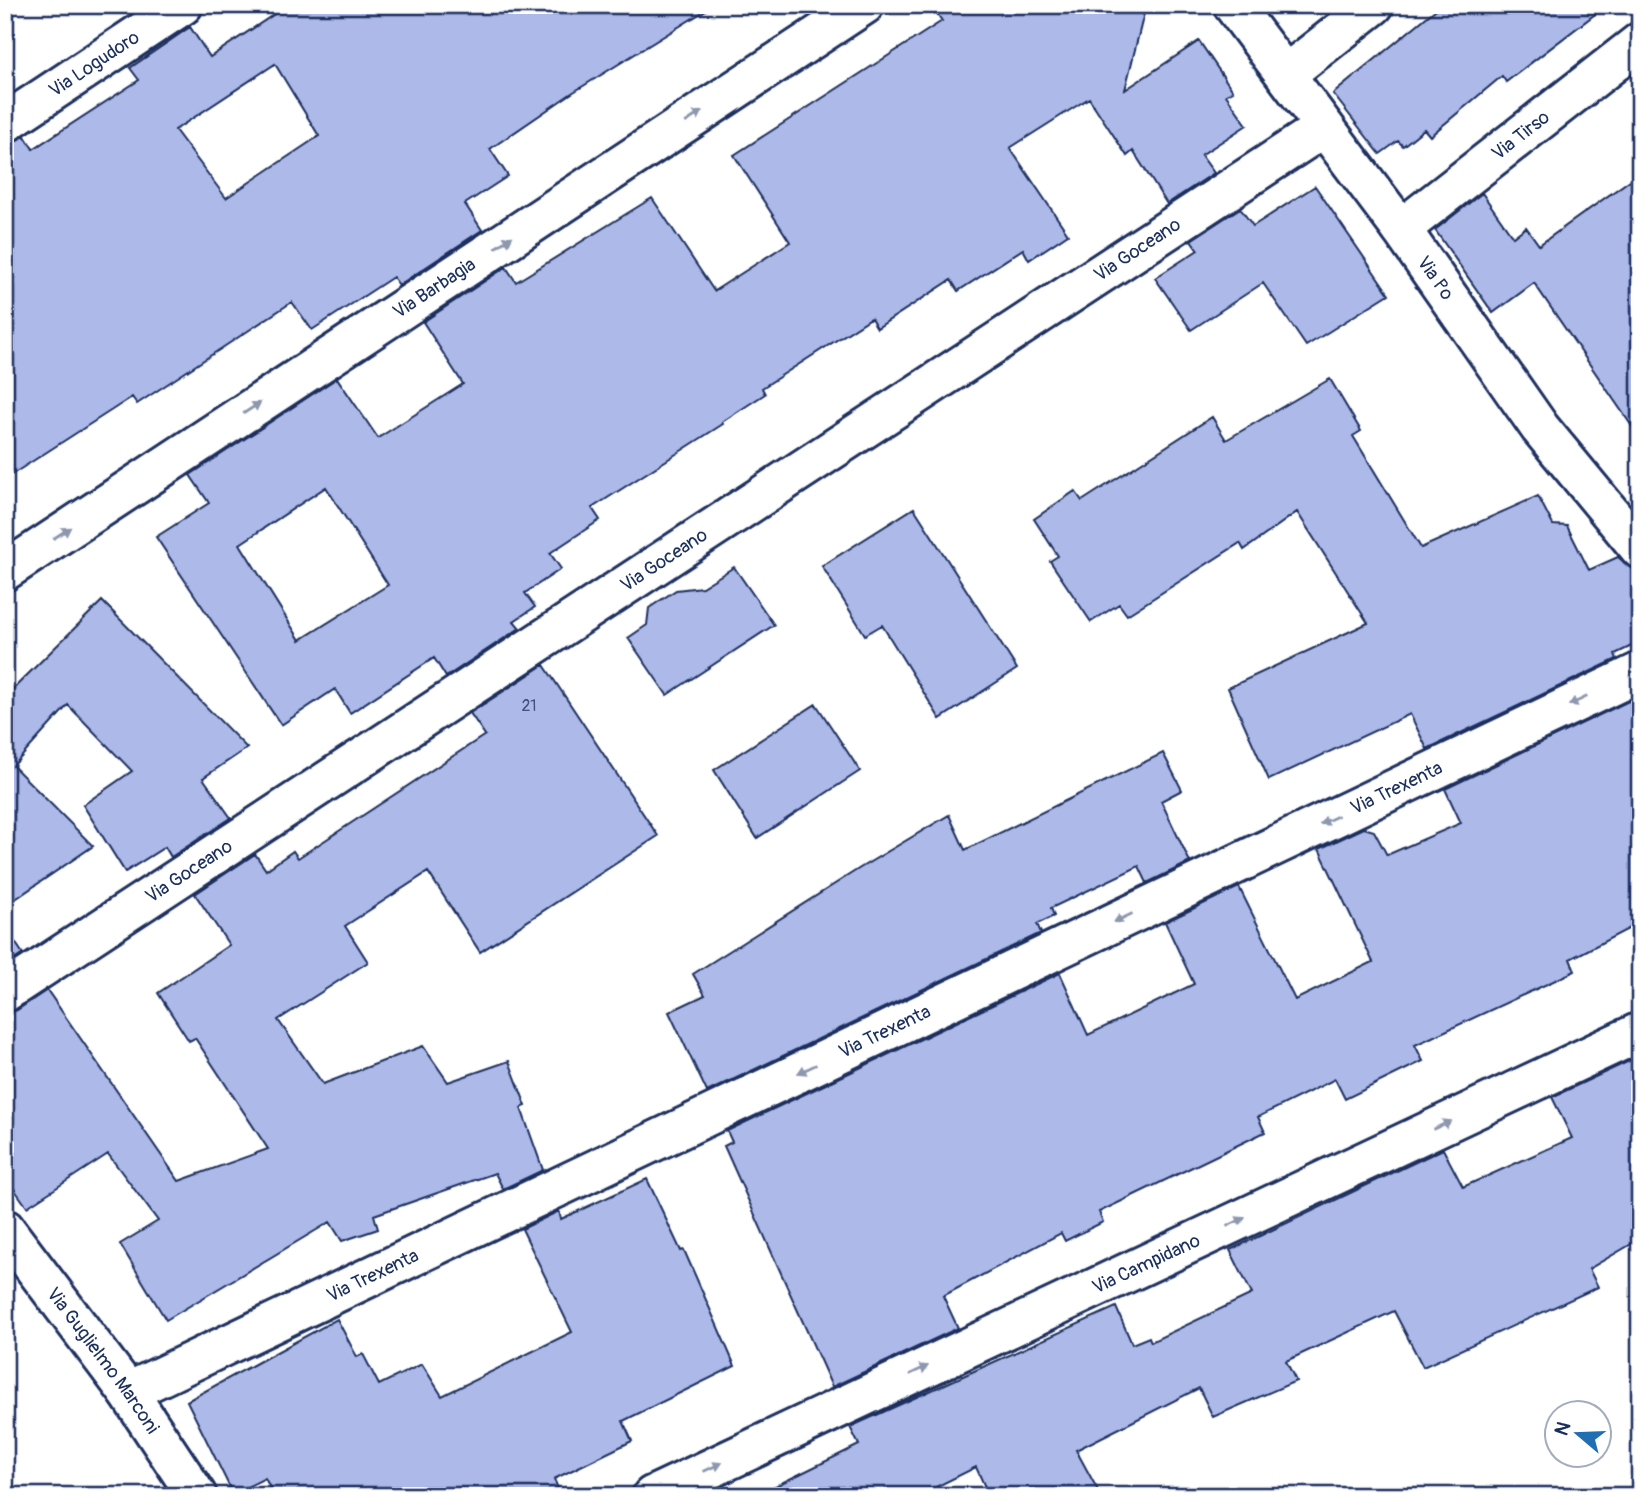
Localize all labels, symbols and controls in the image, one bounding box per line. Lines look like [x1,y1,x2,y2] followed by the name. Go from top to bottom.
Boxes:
[44,25,144,102] street label: Via Logudoro
[1487,105,1555,165] street label: Via Tirso
[684,111,703,124] one-way arrow
[1089,212,1185,287] street label: Via Goceano
[494,236,513,249] one-way arrow
[1412,251,1459,305] street label: Via Po
[388,252,480,324] street label: Via Barbagia
[243,401,261,415] one-way arrow
[616,523,712,597] street label: Via Goceano
[53,526,71,540] one-way arrow
[1568,695,1588,707] one-way arrow
[521,696,537,716] house number: 21
[1347,756,1447,820] street label: Via Trexenta
[1319,814,1339,826] one-way arrow
[141,834,237,909] street label: Via Goceano
[1113,912,1133,924] one-way arrow
[835,1000,935,1064] street label: Via Trexenta
[797,1063,817,1074] one-way arrow
[1432,1119,1452,1131] one-way arrow
[1226,1216,1246,1227] one-way arrow
[1088,1228,1204,1300] street label: Via Campidano
[323,1243,423,1308] street label: Via Trexenta
[41,1283,164,1438] street label: Via Guglielmo Marconi
[909,1364,929,1376] one-way arrow
[1544,1400,1614,1470] north arrow
[1549,1419,1576,1439] text: N
[703,1461,723,1473] one-way arrow

